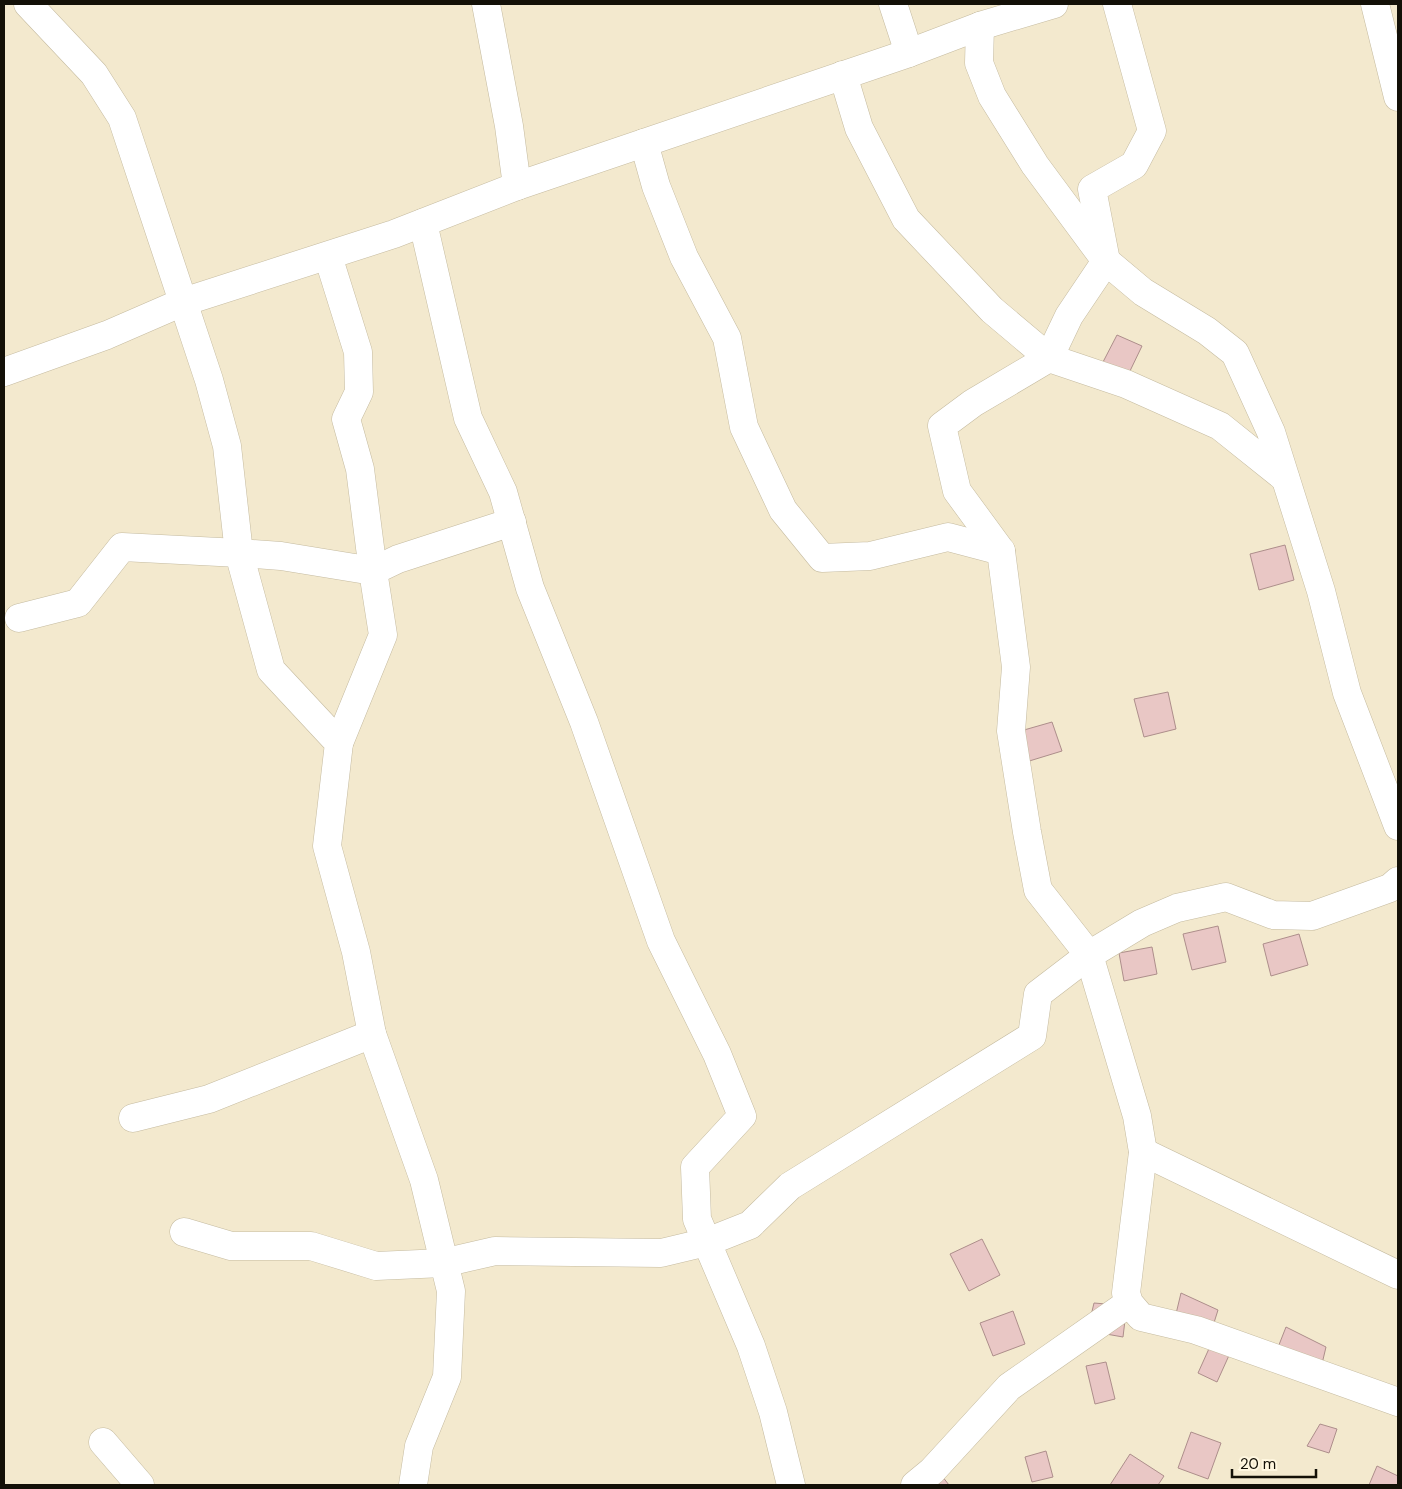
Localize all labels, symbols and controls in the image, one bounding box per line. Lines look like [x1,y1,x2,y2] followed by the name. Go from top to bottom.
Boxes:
[1232,1446,1316,1478] scale bar
[1240,1454,1276,1474] text: 20 m

